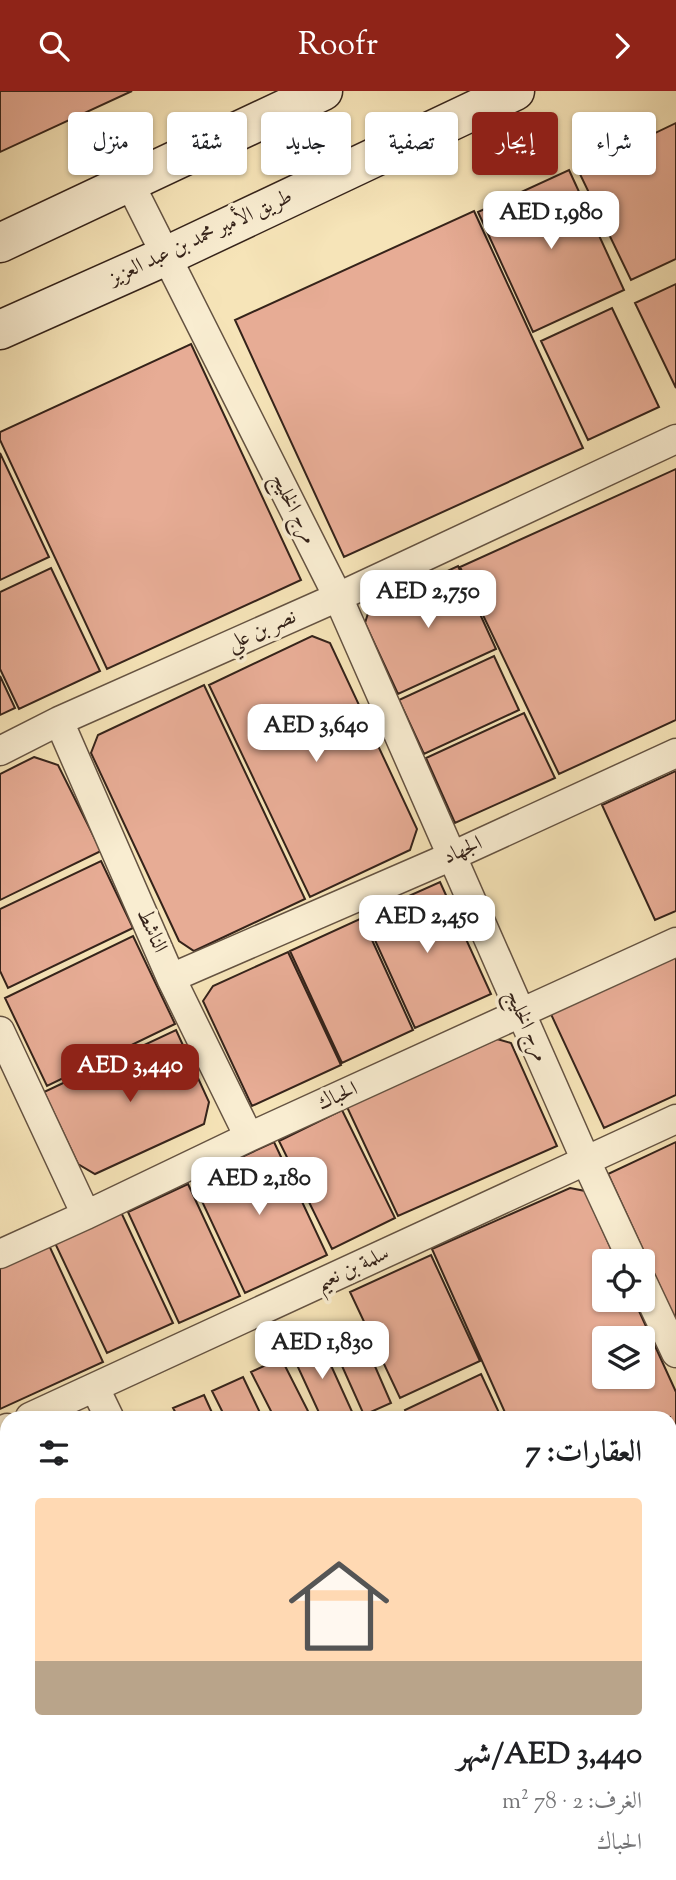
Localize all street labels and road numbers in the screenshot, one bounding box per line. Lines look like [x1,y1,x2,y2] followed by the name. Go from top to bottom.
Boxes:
[102,180,298,295] street label: طريق الأمير محمد بن عبد العزيز
[261,468,324,551] street label: مرج الخليج
[223,602,303,662] street label: نصر بن علي
[439,829,487,873] street label: الجهاد
[128,904,174,958] street label: الناشط
[495,985,555,1068] street label: مرج الخليج
[313,1075,363,1119] street label: الحباك
[311,1239,396,1303] street label: سلمة بن نعيم

